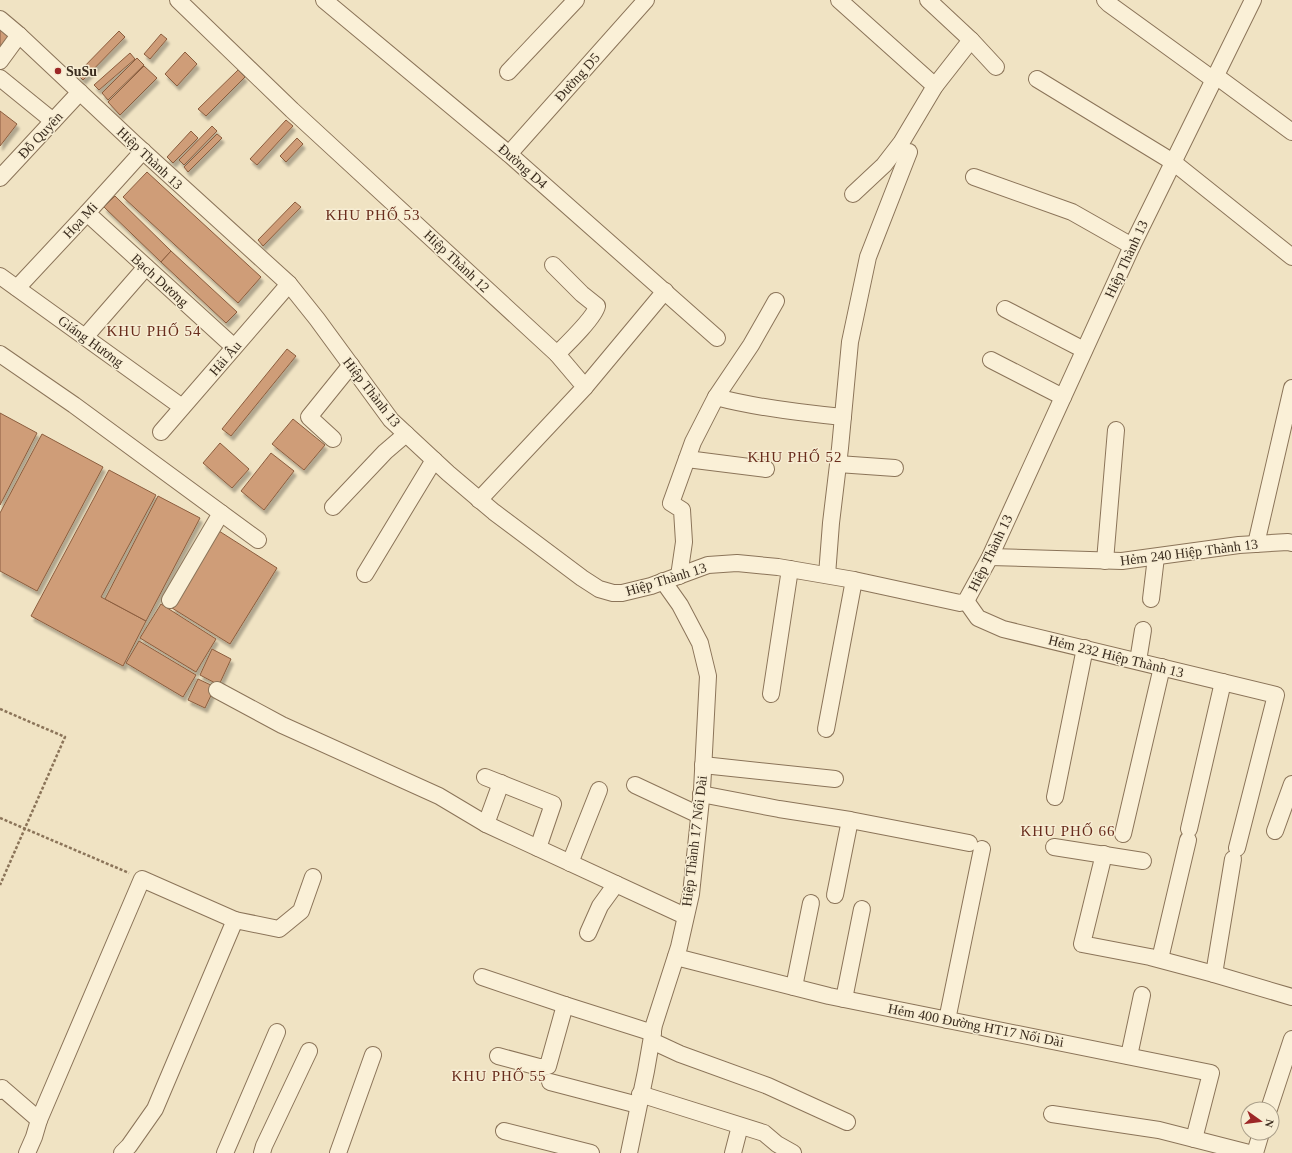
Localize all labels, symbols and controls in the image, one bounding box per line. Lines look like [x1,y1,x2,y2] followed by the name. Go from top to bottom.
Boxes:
[552,50,603,105] street label: Đường D5
[66,64,97,79] place label: SuSu
[53,66,63,76] marker: SuSu
[15,109,66,162] street label: Đỗ Quyên
[114,124,185,192] street label: Hiệp Thành 13
[495,141,550,192] street label: Đường D4
[60,199,101,241] street label: Họa Mi
[325,206,421,223] district label: KHU PHỐ 53
[1102,218,1151,300] street label: Hiệp Thành 13
[421,227,492,295] street label: Hiệp Thành 12
[128,251,191,310] street label: Bạch Dương
[55,313,126,370] street label: Giáng Hương
[106,322,202,339] district label: KHU PHỐ 54
[206,337,244,379] street label: Hải Âu
[340,355,403,430] street label: Hiệp Thành 13
[747,448,843,465] district label: KHU PHỐ 52
[965,512,1016,594] street label: Hiệp Thành 13
[1119,537,1259,568] street label: Hẻm 240 Hiệp Thành 13
[624,560,708,599] street label: Hiệp Thành 13
[1047,632,1185,681] street label: Hẻm 232 Hiệp Thành 13
[679,775,710,907] street label: Hiệp Thành 17 Nối Dài
[1020,822,1116,839] district label: KHU PHỐ 66
[887,1001,1065,1050] street label: Hẻm 400 Đường HT17 Nối Dài
[451,1067,547,1084] district label: KHU PHỐ 55
[1240,1101,1280,1141] north arrow
[1263,1118,1276,1129] text: N

